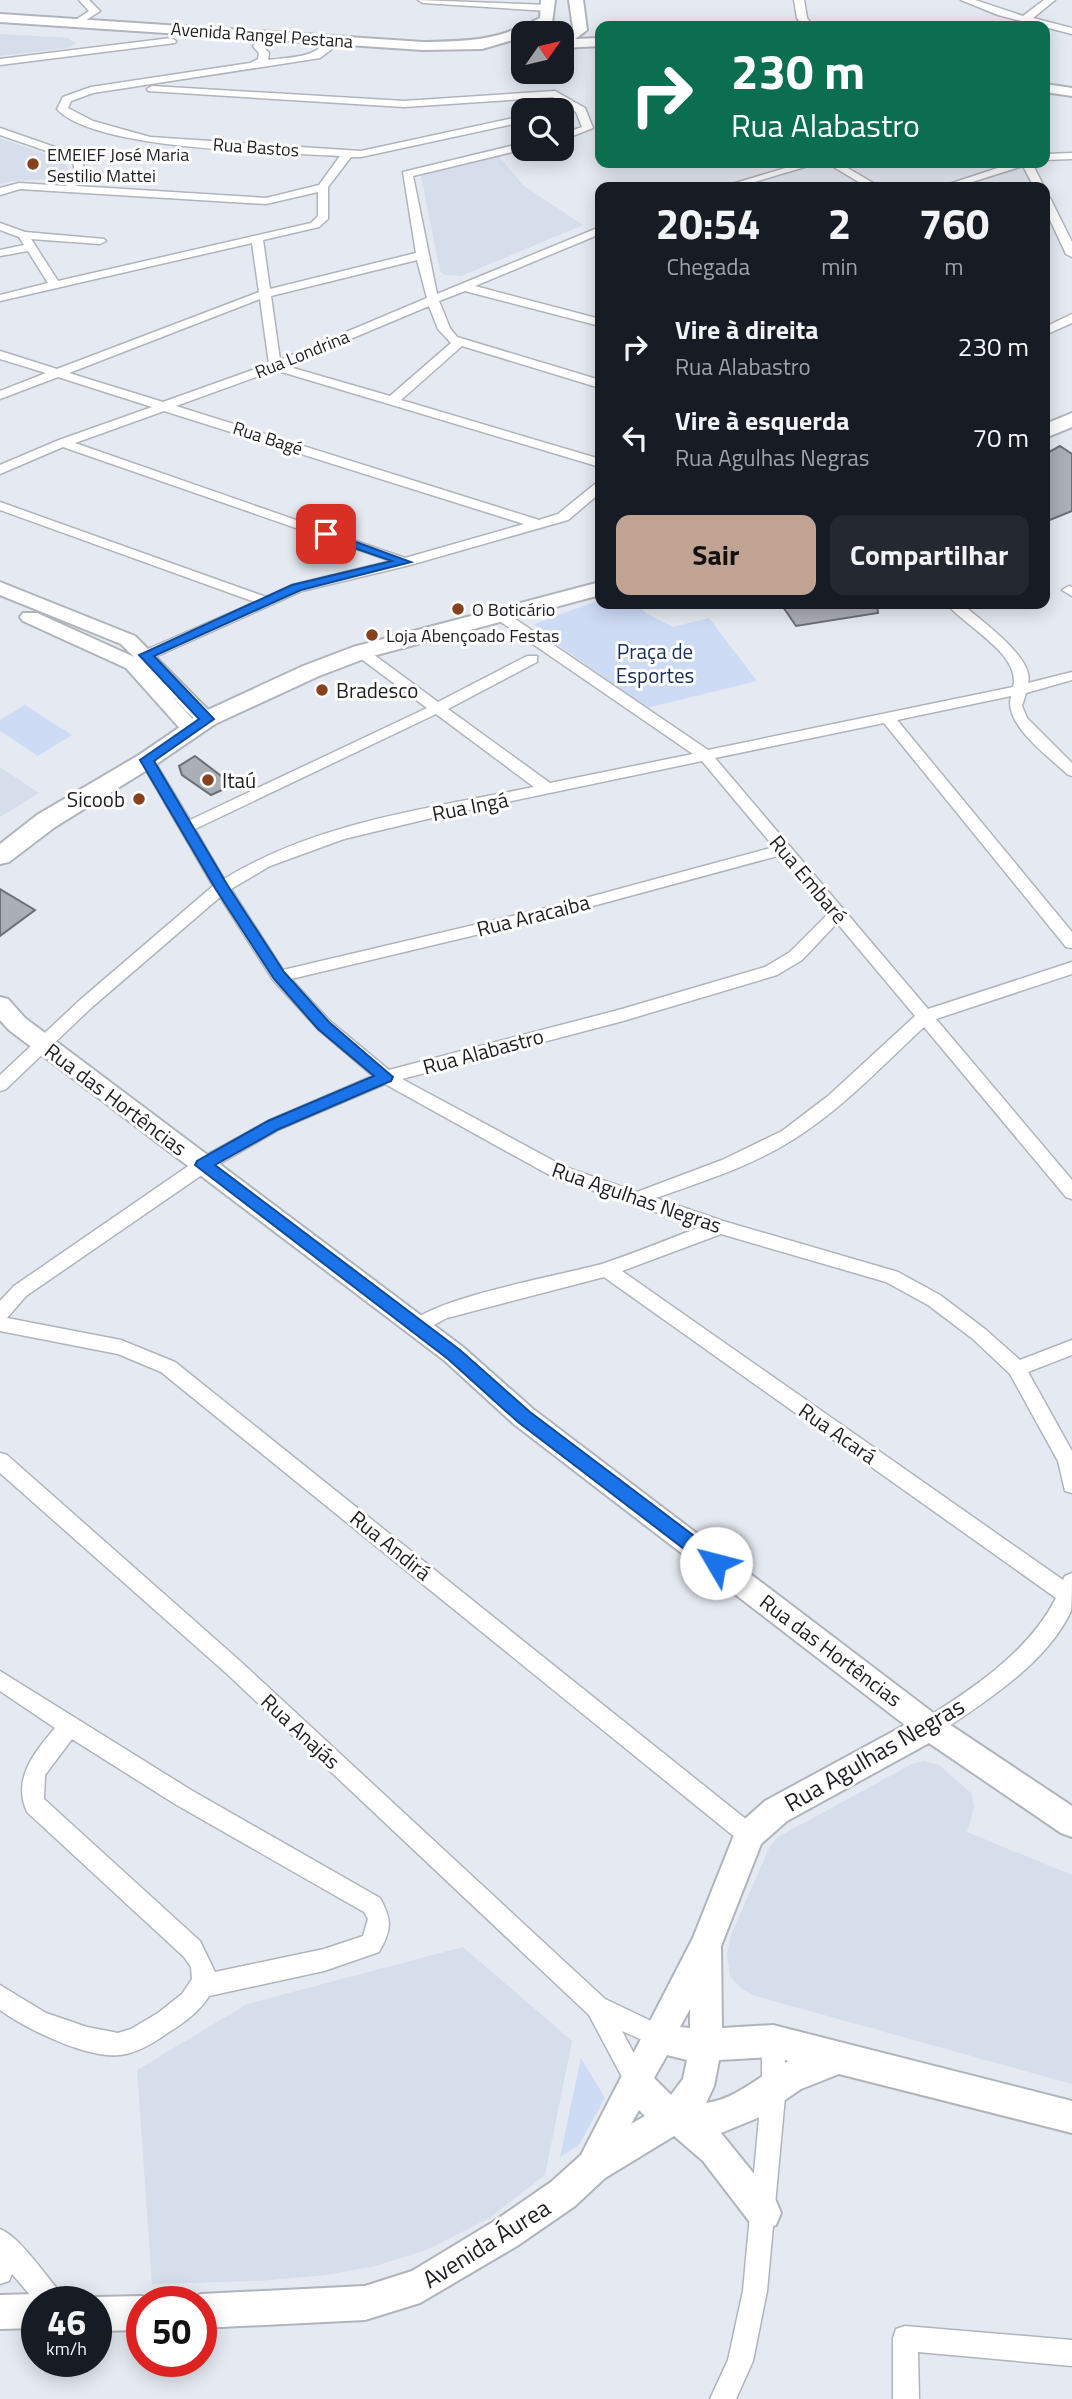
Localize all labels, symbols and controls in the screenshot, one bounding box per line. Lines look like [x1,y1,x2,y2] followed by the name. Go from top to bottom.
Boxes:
[170,15,354,55] street label: Avenida Rangel Pestana
[511,21,574,84] north arrow
[511,21,574,161] map controls
[731,33,865,108] text: 230 m
[616,49,707,140] icon: right
[511,98,574,161] button: search
[731,101,920,149] text: Rua Alabastro
[212,131,300,163] street label: Rua Bastos
[47,141,189,189] place label: EMEIEF José Maria Sestilio Mattei
[25,156,41,172] marker: EMEIEF José Maria Sestilio Mattei
[656,191,761,255] text: 20:54
[828,191,851,255] text: 2
[919,191,989,255] text: 760
[666,249,750,284] text: Chegada
[821,249,858,284] text: min
[944,249,964,284] text: m
[675,310,818,349] text: Vire à direita
[251,323,353,385] street label: Rua Londrina
[958,327,1029,366] text: 230 m
[616,328,654,366] icon: right
[675,349,811,384] text: Rua Alabastro
[675,401,850,440] text: Vire à esquerda
[230,414,306,462] street label: Rua Bagé
[972,418,1029,457] text: 70 m
[616,419,654,457] icon: left
[675,440,869,475] text: Rua Agulhas Negras
[296,504,356,564] pin
[307,515,345,553] icon: arrive
[616,515,816,595] button: Sair
[830,515,1029,595] button: Compartilhar
[472,596,555,623] place label: O Boticário
[450,601,466,617] marker: O Boticário
[386,622,559,649] place label: Loja Abençoado Festas
[364,627,380,643] marker: Loja Abençoado Festas
[616,635,694,691] park label: Praça de Esportes
[336,674,418,706] place label: Bradesco
[314,682,330,698] marker: Bradesco
[222,764,256,796] place label: Itaú
[200,772,216,788] marker: Itaú
[67,783,125,815] place label: Sicoob
[429,783,511,829] street label: Rua Ingá
[131,791,147,807] marker: Sicoob
[762,828,856,930] street label: Rua Embaré
[473,885,593,944] street label: Rua Aracaiba
[419,1020,547,1082] street label: Rua Alabastro
[38,1035,194,1163] street label: Rua das Hortências
[548,1153,726,1241] street label: Rua Agulhas Negras
[792,1394,884,1472] street label: Rua Acará
[343,1502,439,1588] street label: Rua Andirá
[679,1526,753,1600] position arrow
[753,1586,909,1714] street label: Rua das Hortências
[254,1686,348,1776] street label: Rua Anajás
[777,1688,971,1820] street label: Rua Agulhas Negras
[415,2189,557,2297] street label: Avenida Áurea
[126,2286,217,2377] speed limit sign: 50
[47,2295,86,2349] text: 46
[46,2335,87,2362] text: km/h

